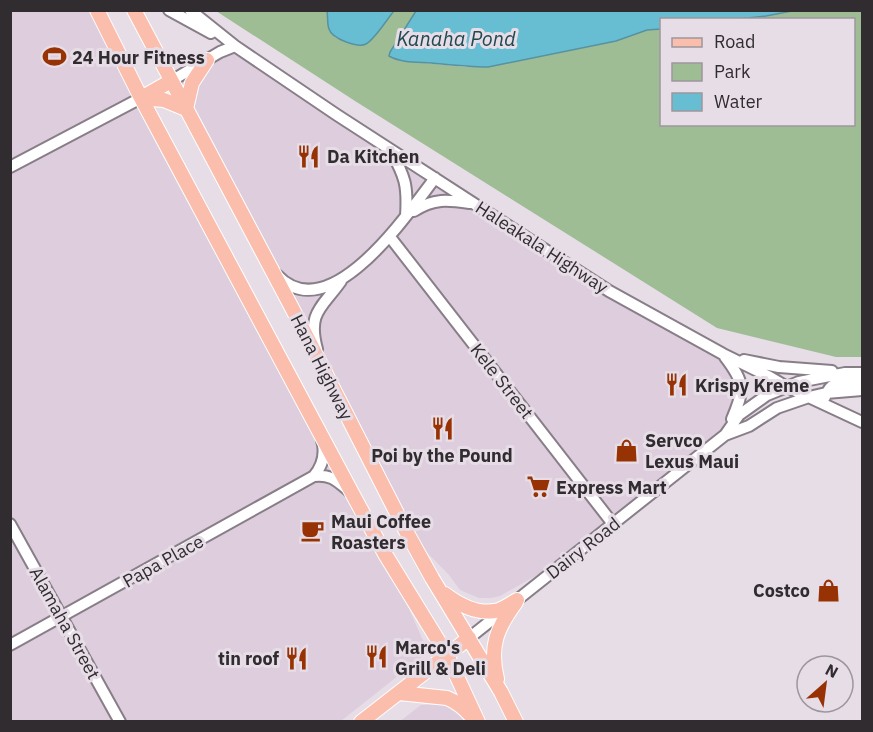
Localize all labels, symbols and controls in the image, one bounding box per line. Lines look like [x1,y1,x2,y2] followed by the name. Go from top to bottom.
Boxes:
[660,18,855,126] legend
[396,25,516,52] water label: Kanaha Pond
[714,30,755,53] text: Road
[41,44,67,70] sports icon: 24 Hour Fitness
[72,46,205,69] place label: 24 Hour Fitness
[714,60,751,83] text: Park
[714,90,763,113] text: Water
[296,143,322,169] restaurant icon: Da Kitchen
[327,145,419,168] place label: Da Kitchen
[471,196,613,298] street label: Haleakala Highway
[286,310,358,424] street label: Hana Highway
[465,339,539,423] street label: Kele Street
[664,372,690,398] restaurant icon: Krispy Kreme
[695,374,809,397] place label: Krispy Kreme
[429,416,455,442] restaurant icon: Poi by the Pound
[645,429,739,473] place label: Servco Lexus Maui
[614,437,640,463] shop icon: Servco Lexus Maui
[371,444,513,467] place label: Poi by the Pound
[525,474,551,500] supermarket icon: Express Mart
[556,476,667,499] place label: Express Mart
[331,510,431,554] place label: Maui Coffee Roasters
[541,512,625,584] street label: Dairy Road
[300,518,326,544] cafe icon: Maui Coffee Roasters
[119,529,208,593] street label: Papa Place
[25,563,105,683] street label: Alamaha Street
[815,577,841,603] shop icon: Costco
[753,579,810,602] place label: Costco
[395,636,486,680] place label: Marco's Grill & Deli
[364,644,390,670] restaurant icon: Marco's Grill & Deli
[284,645,310,671] restaurant icon: tin roof
[218,647,279,670] place label: tin roof
[795,654,855,714] north arrow
[822,659,842,682] text: N

